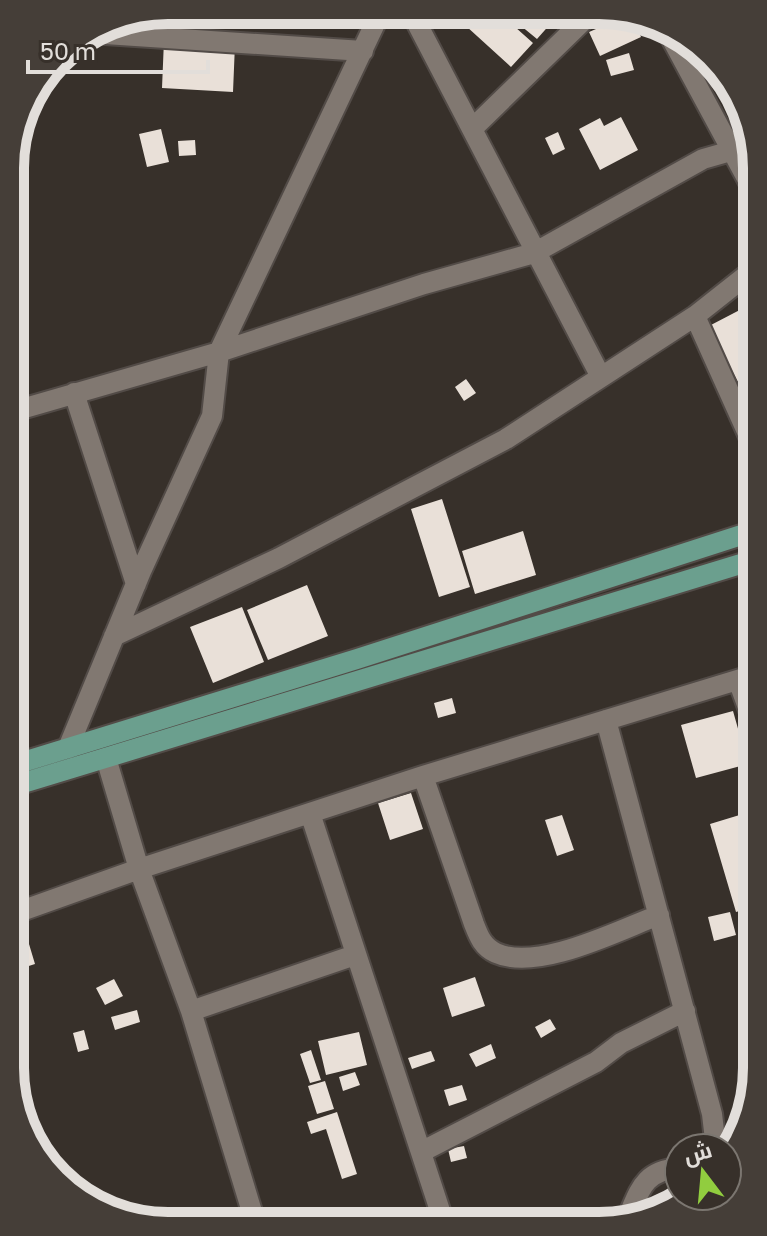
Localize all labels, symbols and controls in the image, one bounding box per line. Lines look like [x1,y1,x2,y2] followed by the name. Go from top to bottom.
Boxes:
[28,24,208,74] scale bar
[40,36,96,65] text: 50 m
[663,1132,743,1212] north arrow
[680,1135,715,1170] text: ش

